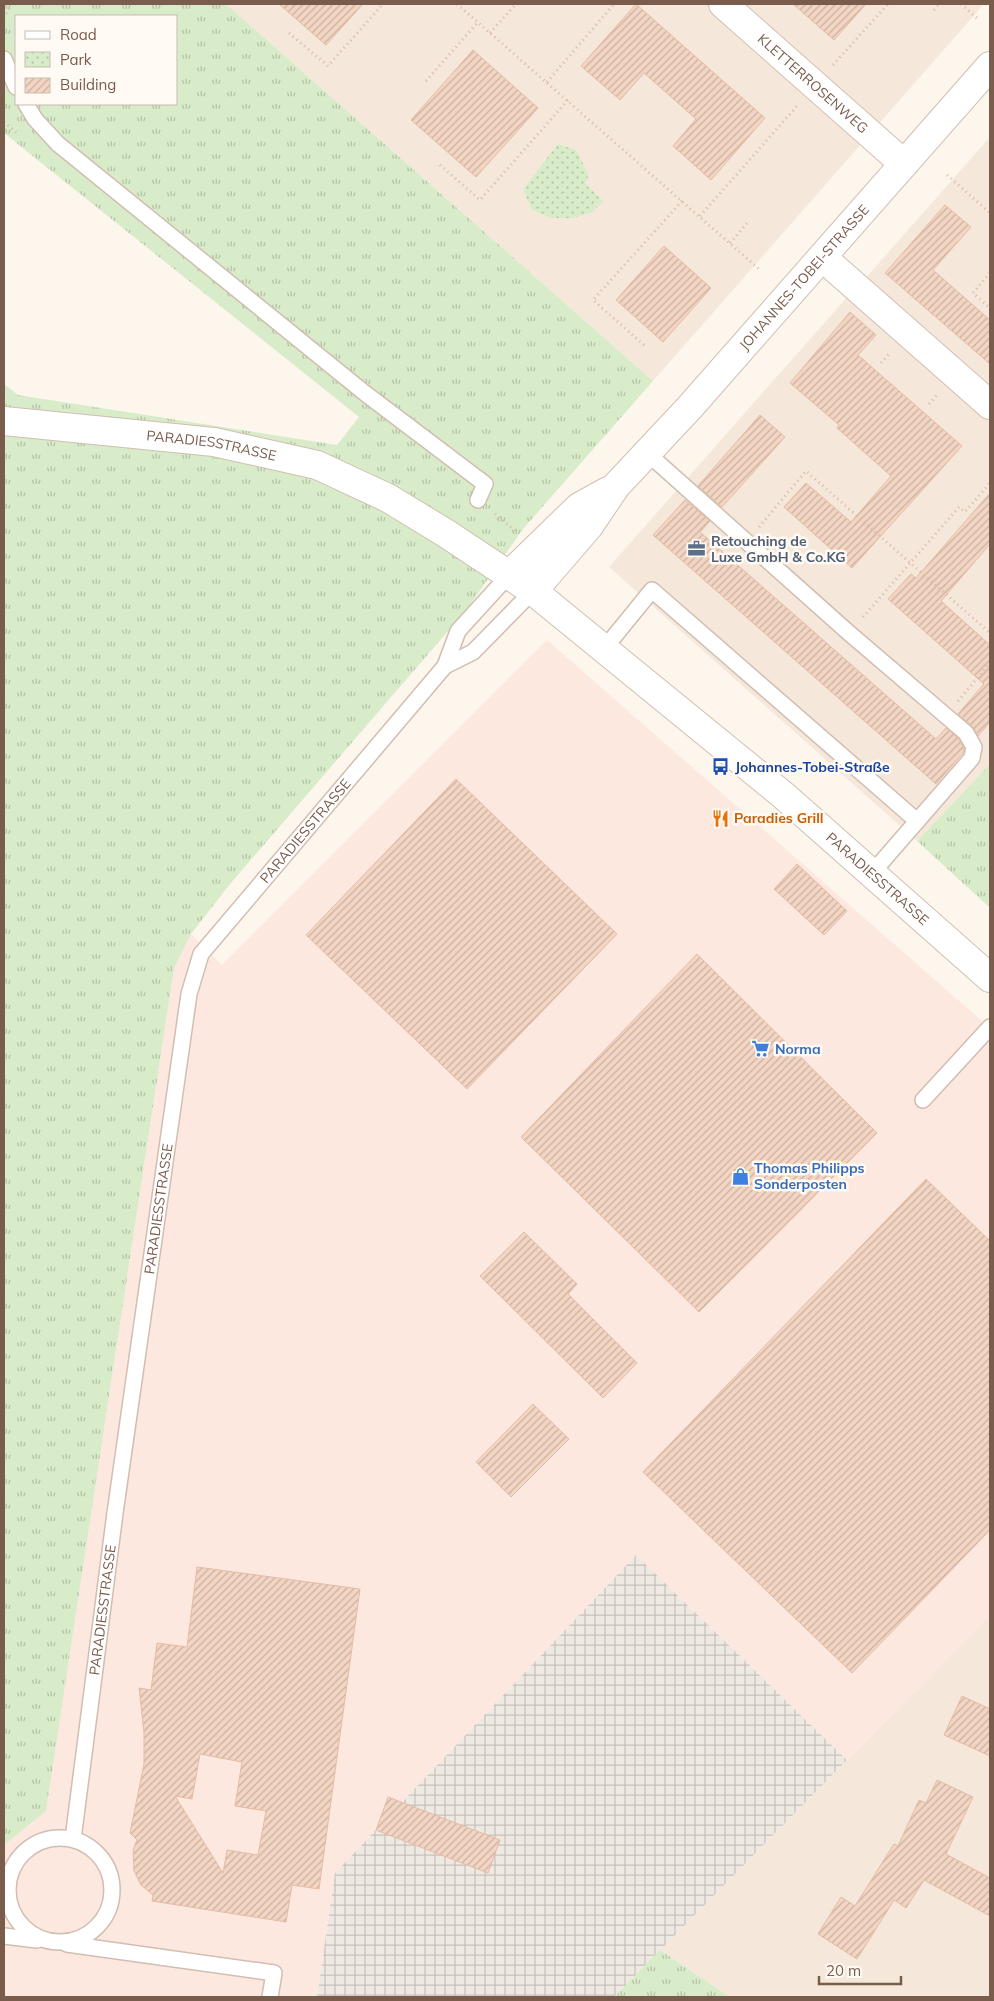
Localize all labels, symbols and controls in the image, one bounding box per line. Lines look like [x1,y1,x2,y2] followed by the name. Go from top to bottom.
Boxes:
[15,15,178,105] legend
[60,25,97,44] text: Road
[754,30,872,137] street label: KLETTERROSENWEG
[60,50,92,69] text: Park
[60,75,116,94] text: Building
[735,201,873,354] street label: JOHANNES-TOBEI-STRASSE
[146,426,278,465] street label: PARADIESSTRASSE
[711,532,846,566] place label: Retouching de Luxe GmbH & Co.KG
[687,539,707,559] office icon: Retouching de Luxe GmbH & Co.KG
[711,757,731,777] bus stop icon: Johannes-Tobei-Straße
[735,758,890,776] place label: Johannes-Tobei-Straße
[256,775,355,887] street label: PARADIESSTRASSE
[710,808,730,828] restaurant icon: Paradies Grill
[734,809,823,827] place label: Paradies Grill
[822,828,933,929] street label: PARADIESSTRASSE
[751,1039,771,1059] supermarket icon: Norma
[775,1040,821,1058] place label: Norma
[140,1142,177,1275] street label: PARADIESSTRASSE
[754,1159,865,1193] place label: Thomas Philipps Sonderposten
[730,1166,750,1186] shop icon: Thomas Philipps Sonderposten
[85,1543,120,1676] street label: PARADIESSTRASSE
[819,1954,902,1986] scale bar
[826,1961,861,1980] text: 20 m

